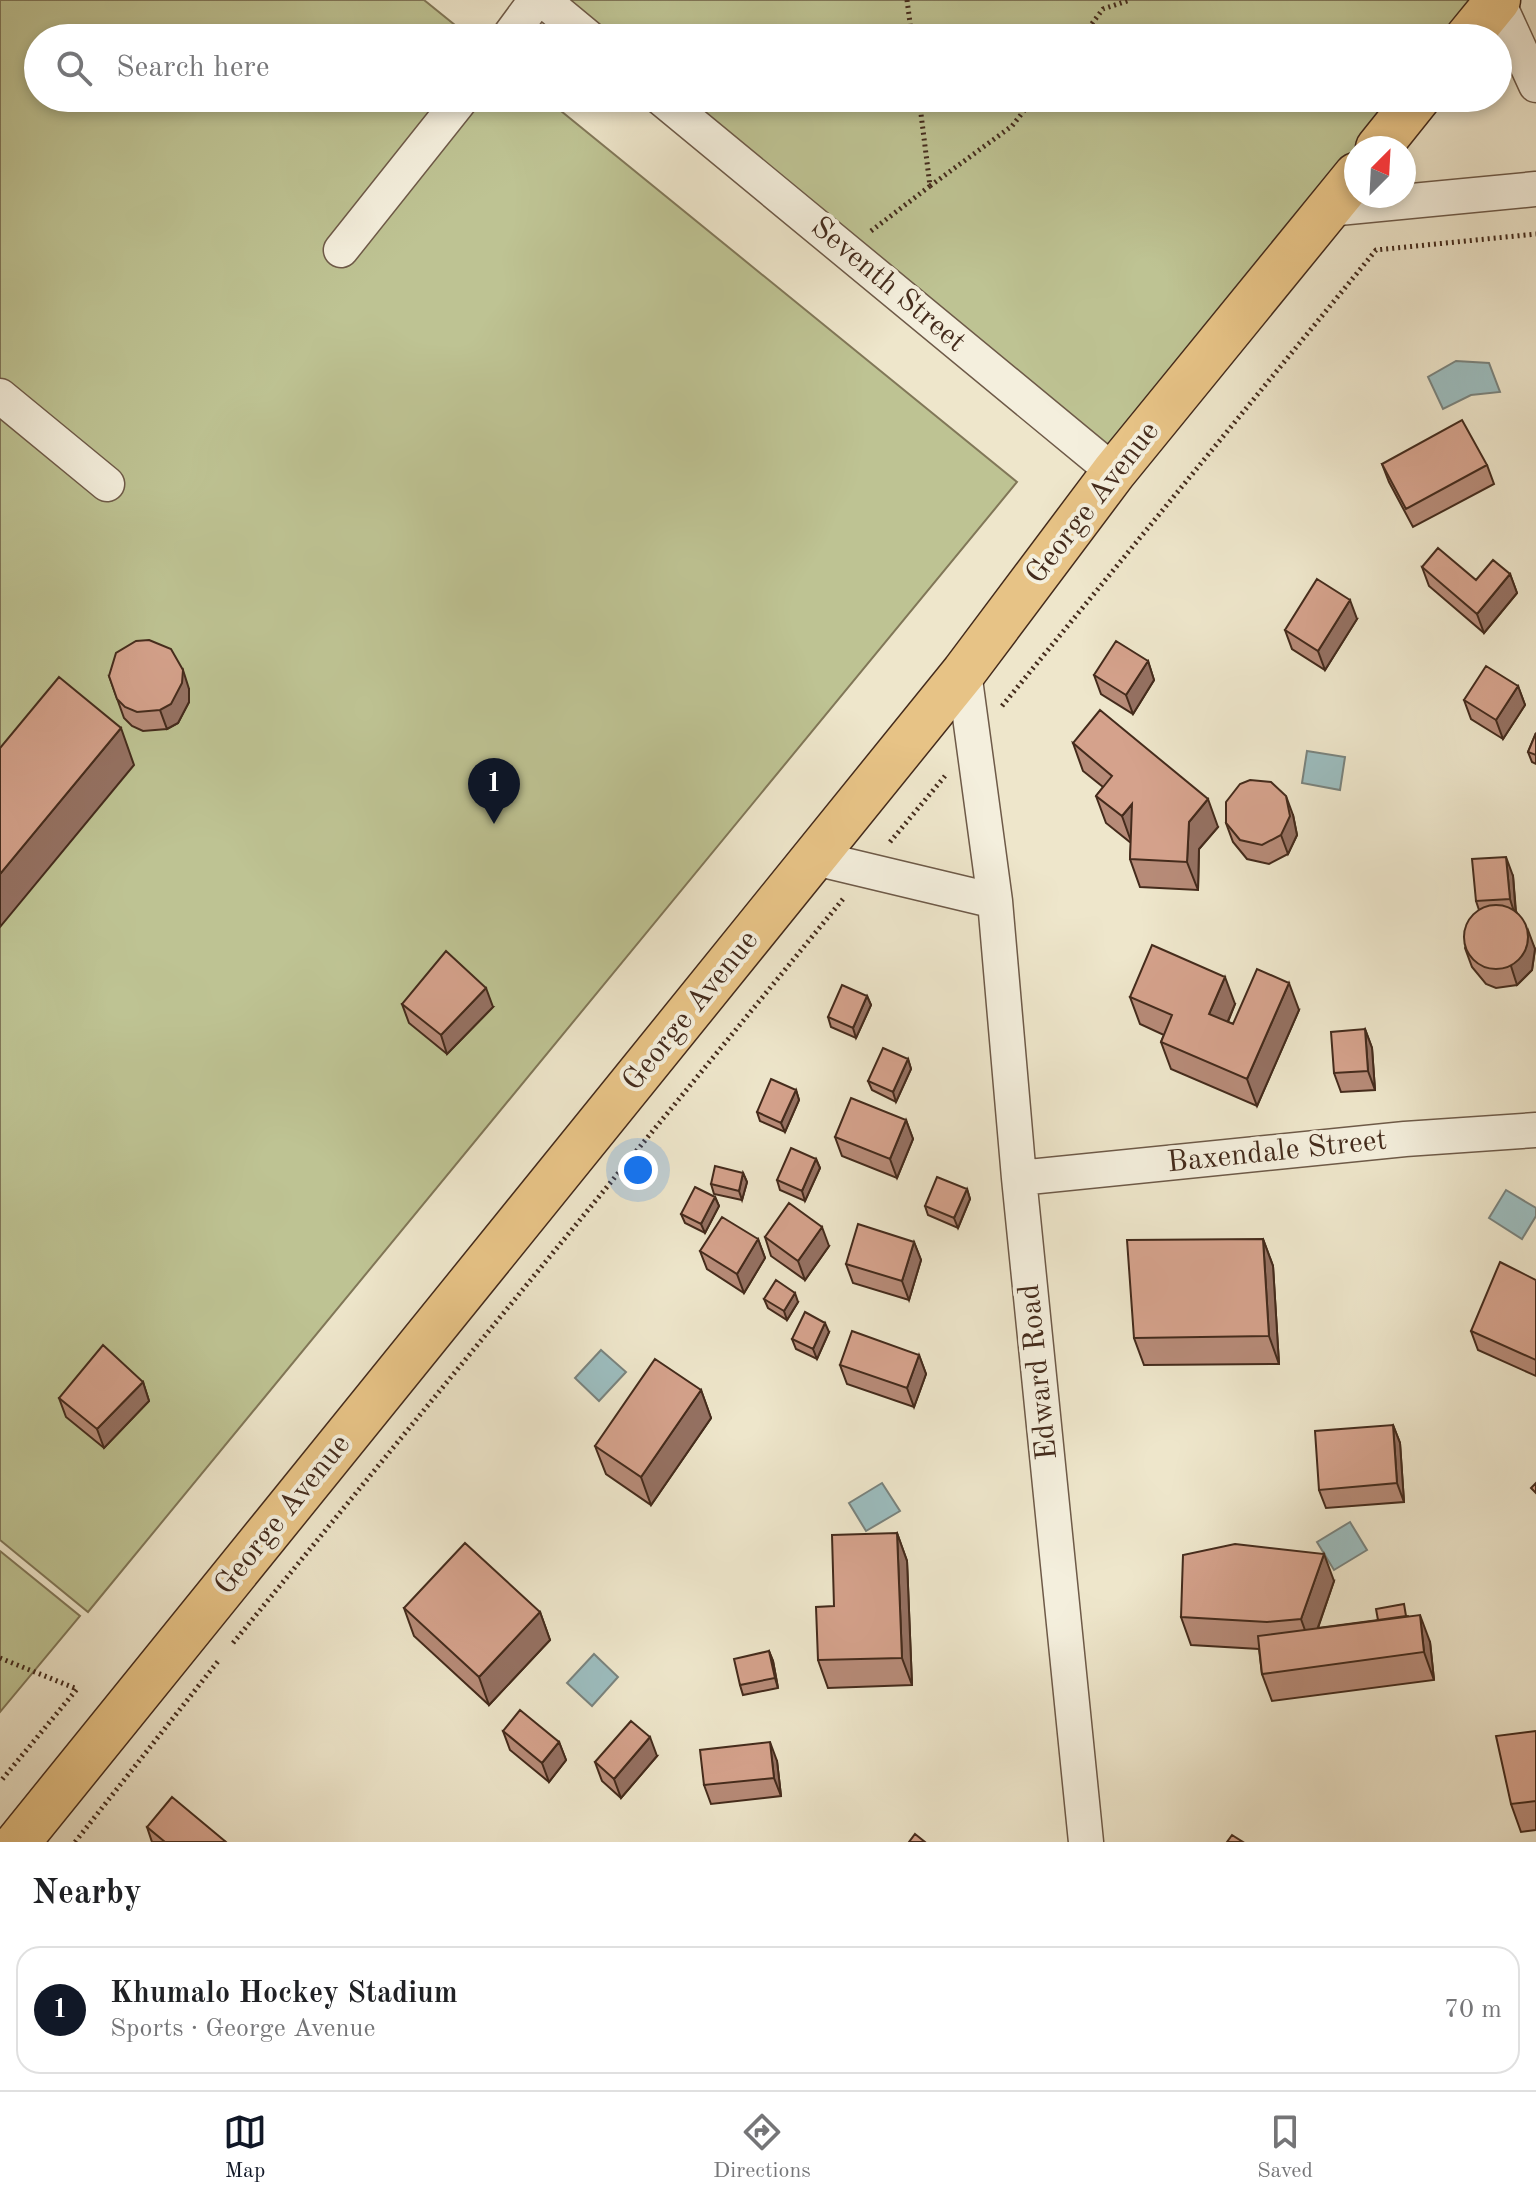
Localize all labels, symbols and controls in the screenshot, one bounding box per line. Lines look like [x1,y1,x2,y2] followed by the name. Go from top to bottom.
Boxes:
[24,24,1512,112] search box
[52,46,96,90] icon: search
[116,53,270,83] text: Search here
[1344,136,1416,208] north arrow
[805,212,971,358] street label: Seventh Street
[1021,416,1165,590] street label: George Avenue
[468,758,520,824] pin: 1
[618,925,764,1097] street label: George Avenue
[1166,1126,1388,1178] street label: Baxendale Street
[618,1150,658,1190] your location
[1015,1283,1063,1461] street label: Edward Road
[210,1429,356,1601] street label: George Avenue
[32,1877,142,1911] text: Nearby
[110,1979,458,2009] text: Khumalo Hockey Stadium
[52,1997,68,2023] text: 1
[1444,1997,1502,2023] text: 70 m
[110,2016,375,2042] text: Sports · George Avenue
[223,2110,267,2185] tab: Map
[713,2110,811,2185] tab: Directions
[1257,2110,1313,2185] tab: Saved

